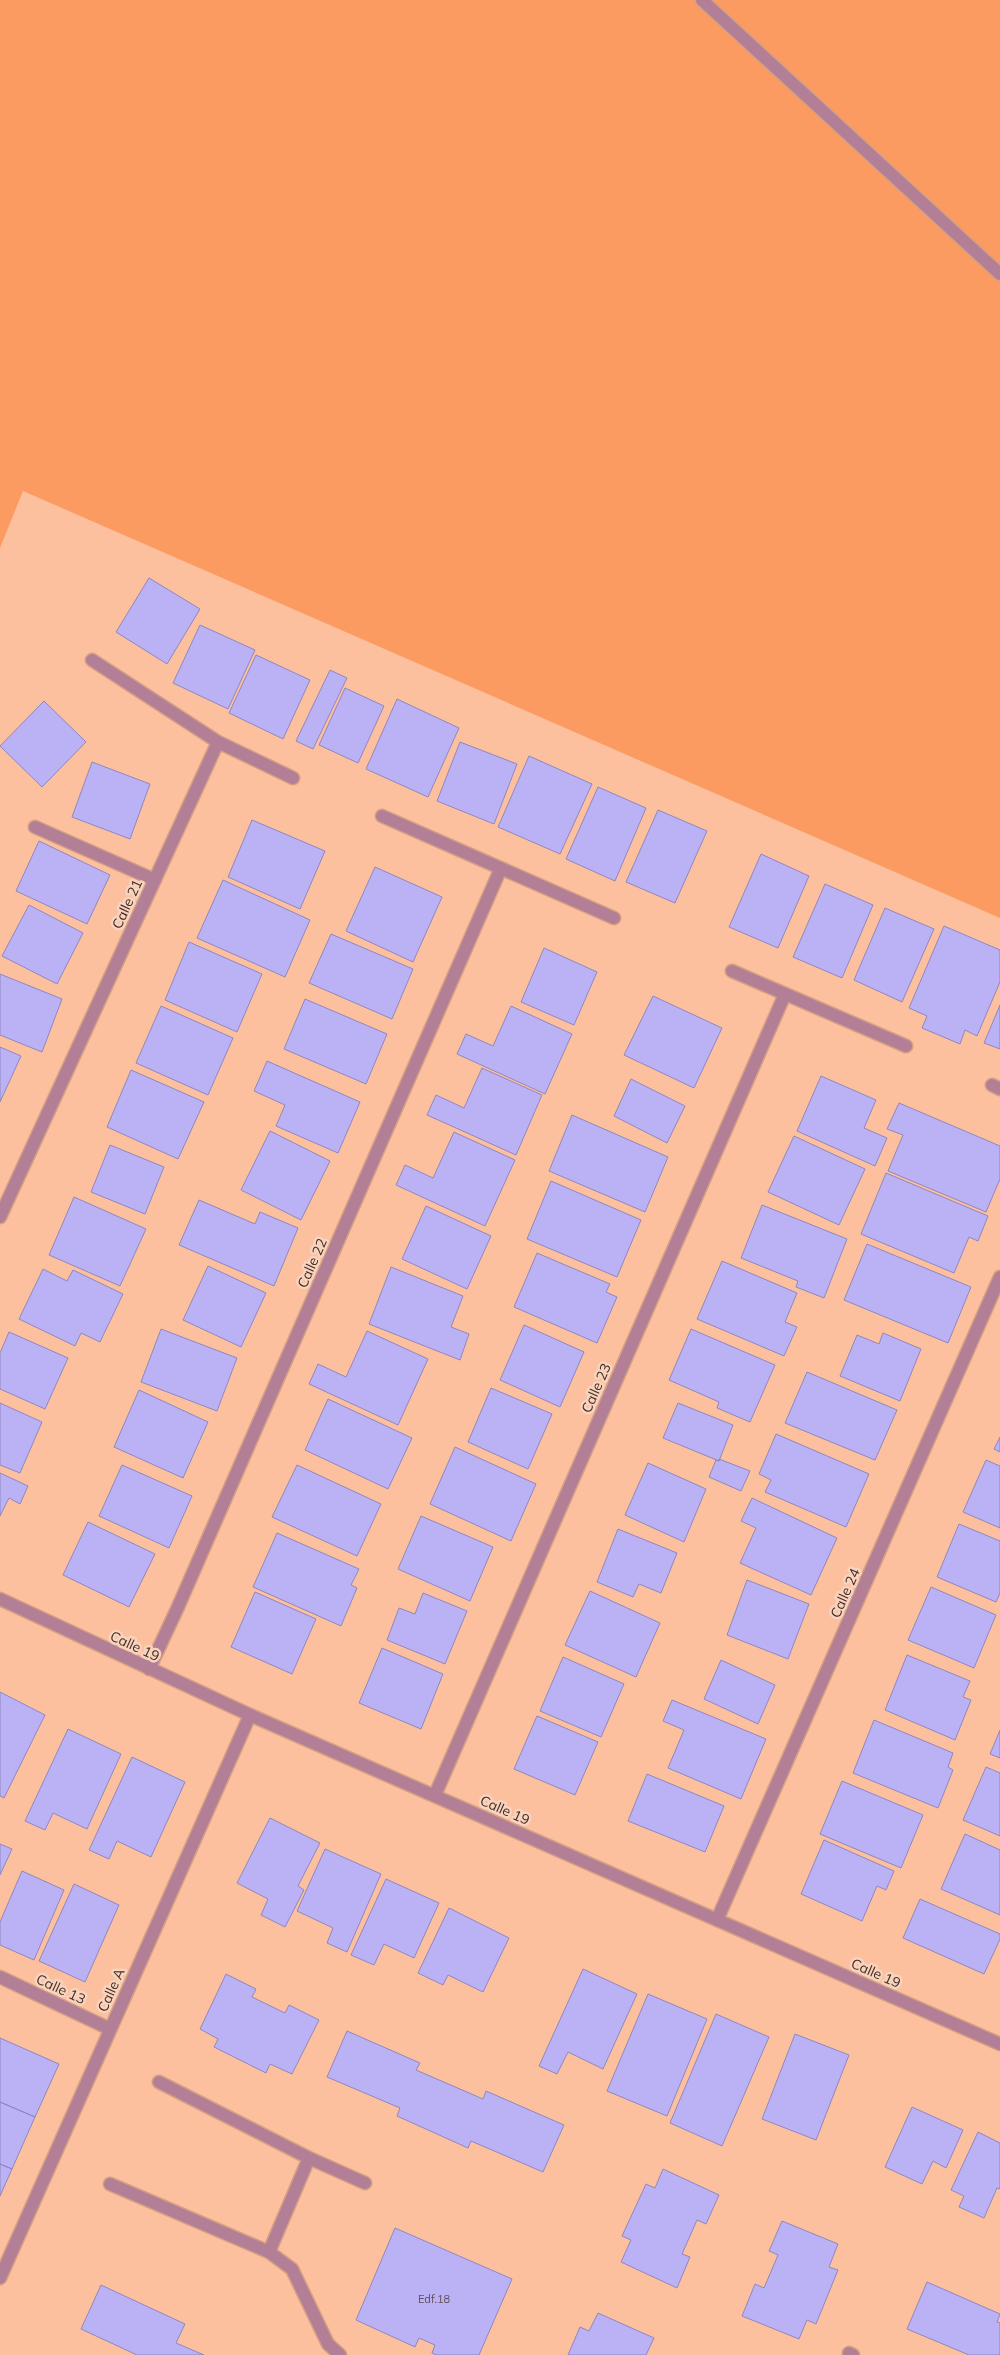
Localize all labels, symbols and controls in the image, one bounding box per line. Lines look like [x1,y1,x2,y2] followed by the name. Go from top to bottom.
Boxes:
[108,876,146,932] street label: Calle 21
[293,1235,331,1291] street label: Calle 22
[577,1360,615,1416] street label: Calle 23
[826,1565,864,1621] street label: Calle 24
[107,1627,163,1665] street label: Calle 19
[477,1791,533,1829] street label: Calle 19
[848,1954,904,1992] street label: Calle 19
[93,1965,129,2015] street label: Calle A
[33,1970,89,2008] street label: Calle 13
[418,2292,450,2306] house number: Edf.18

